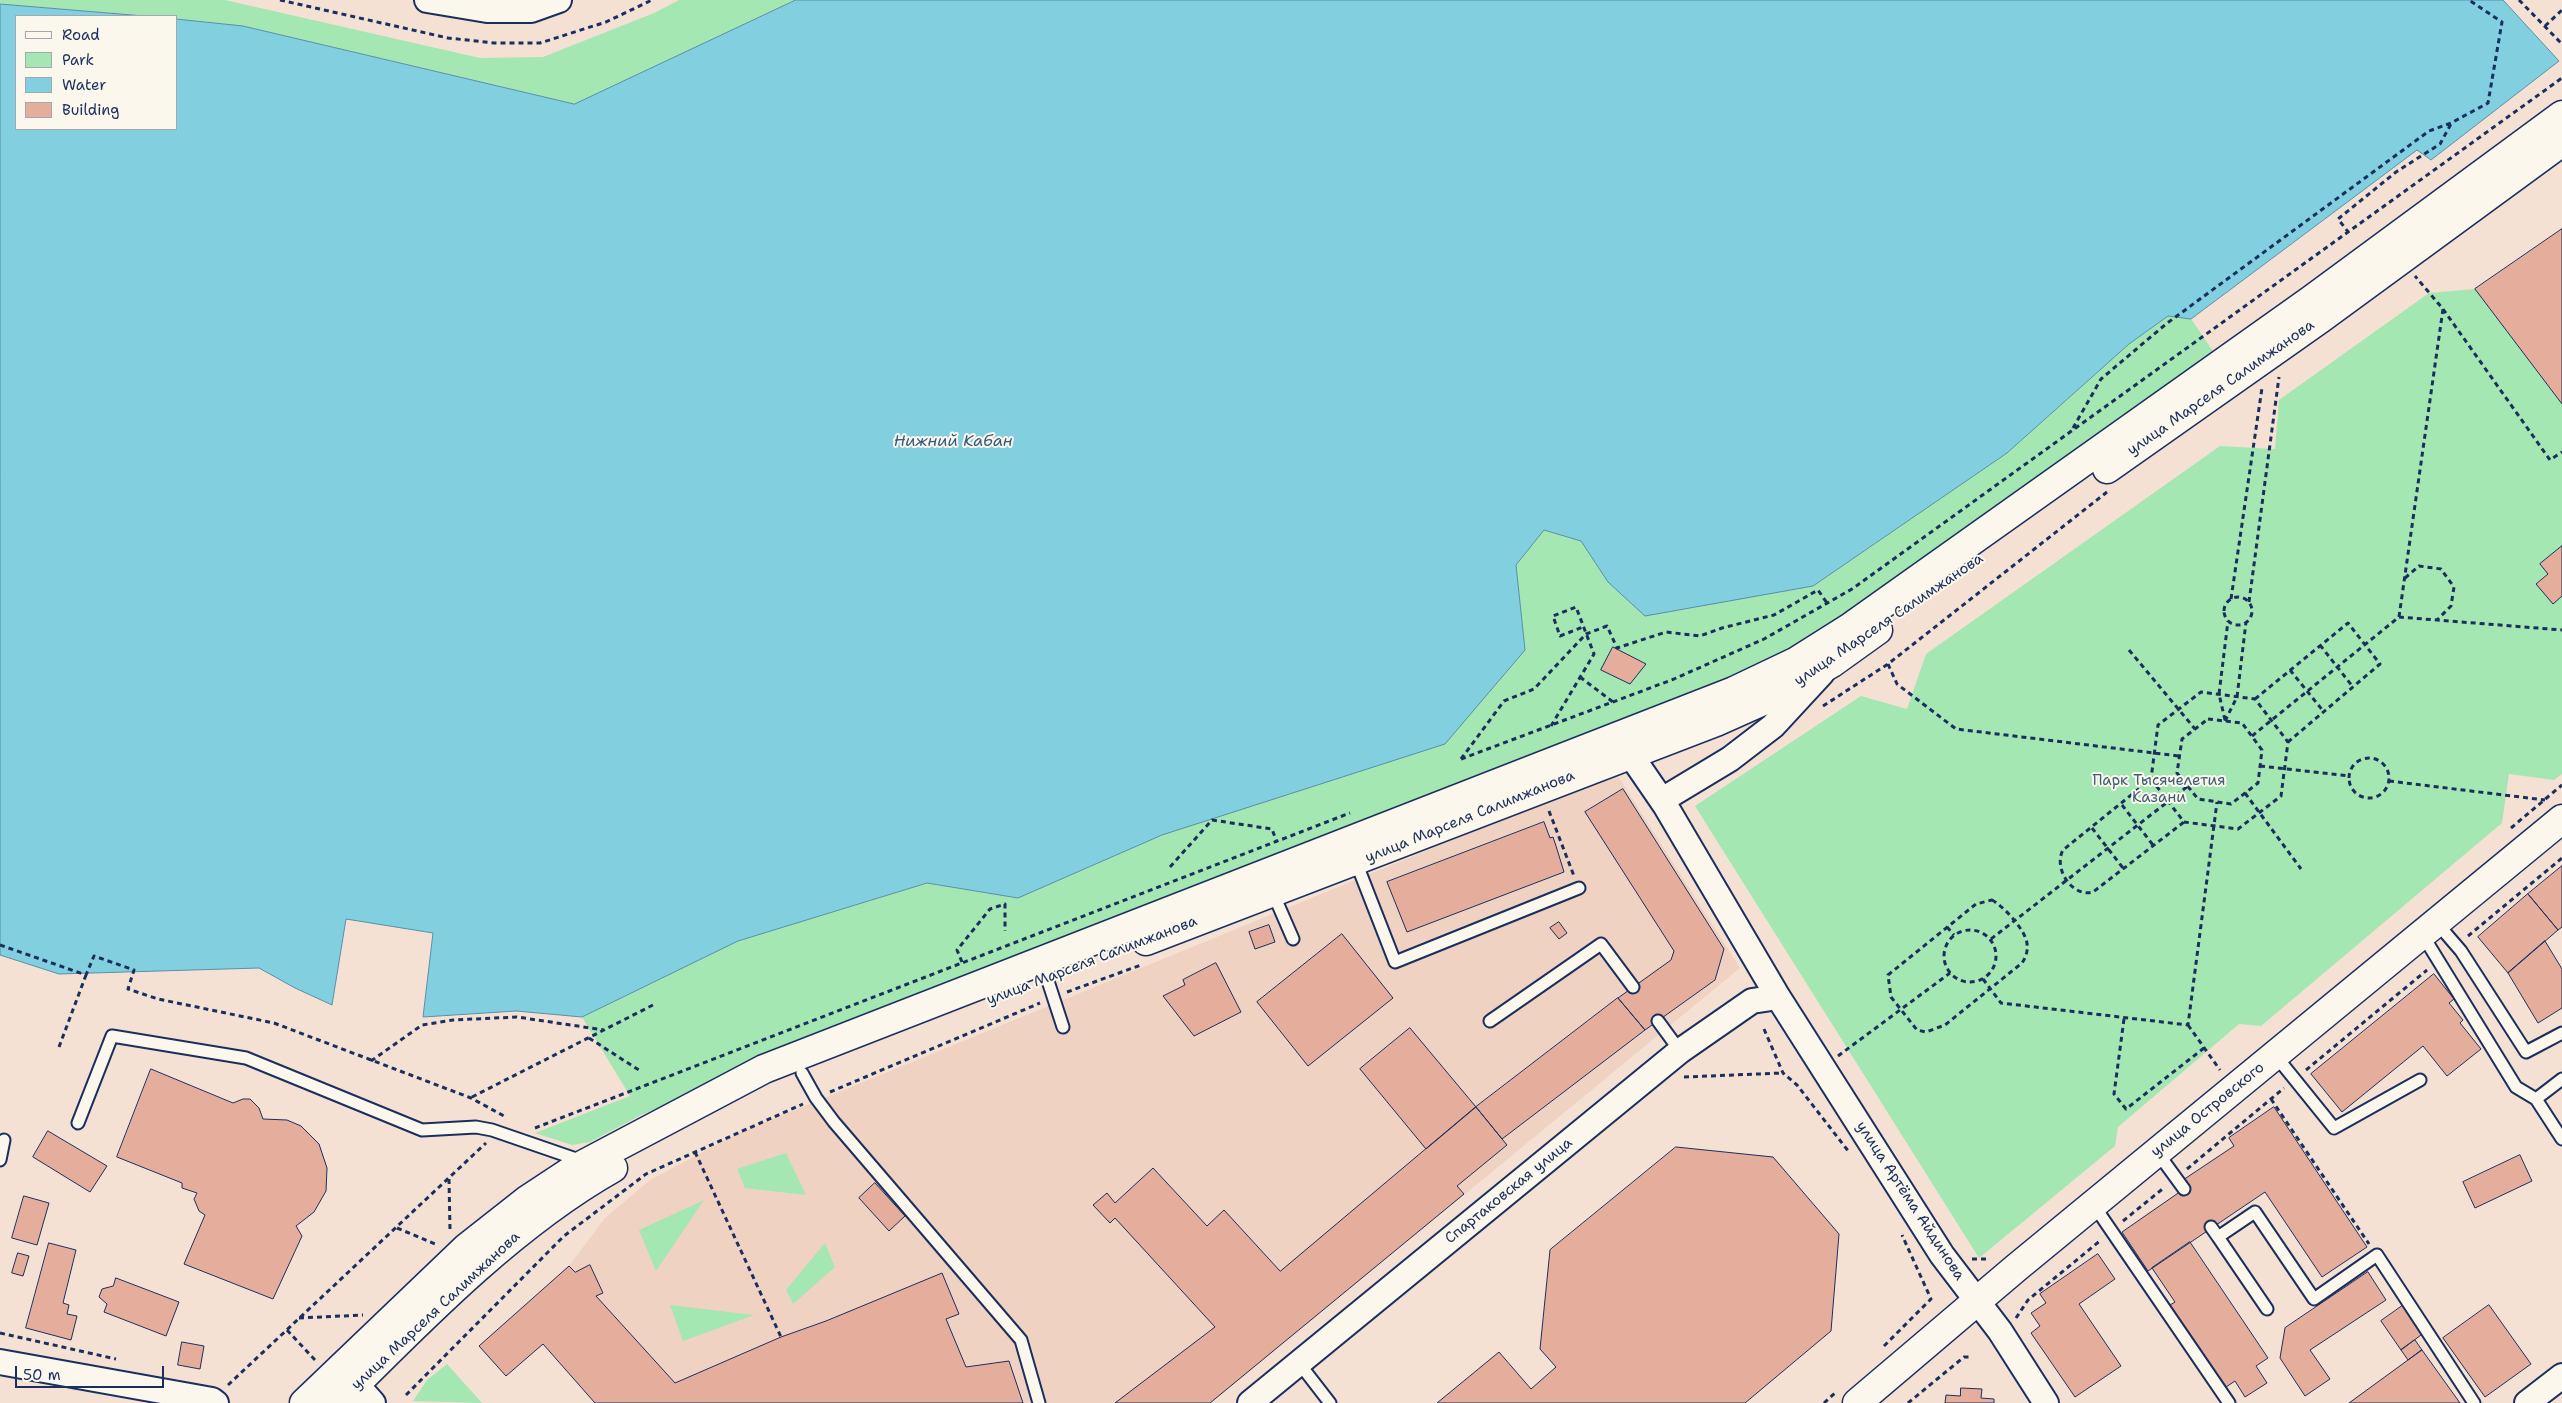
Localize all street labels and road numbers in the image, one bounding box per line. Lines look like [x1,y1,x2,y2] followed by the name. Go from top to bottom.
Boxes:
[2124,316,2318,460] street label: улица Марселя Салимжанова
[1791,550,1987,690] street label: улица Марселя Салимжанова
[1363,767,1577,867] street label: улица Марселя Салимжанова
[984,912,1200,1010] street label: улица Марселя Салимжанова
[2148,1059,2268,1161] street label: улица Островского
[1852,1118,1968,1284] street label: улица Артёма Айдинова
[1442,1134,1576,1248] street label: Спартаковская улица
[348,1228,524,1394] street label: улица Марселя Салимжанова

